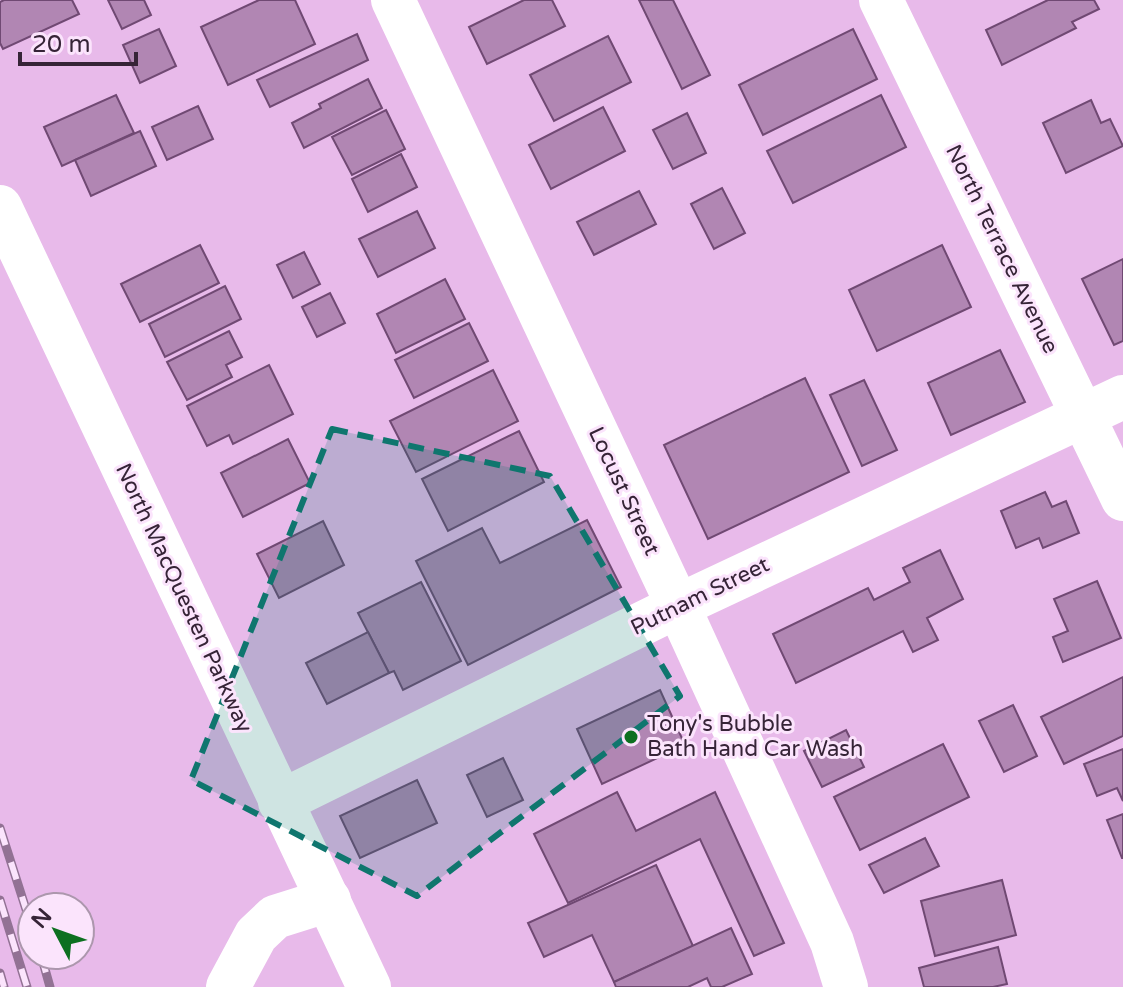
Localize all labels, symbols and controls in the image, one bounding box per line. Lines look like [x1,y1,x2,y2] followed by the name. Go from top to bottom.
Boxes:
[20,16,136,66] scale bar
[32,30,90,59] text: 20 m
[940,140,1064,358] street label: North Terrace Avenue
[583,423,665,559] street label: Locust Street
[110,459,258,737] street label: North MacQuesten Parkway
[626,551,774,641] street label: Putnam Street
[647,711,863,762] place label: Tony's Bubble Bath Hand Car Wash
[622,728,640,746] marker: Tony's Bubble Bath Hand Car Wash
[16,891,96,971] north arrow
[26,903,57,934] text: N

